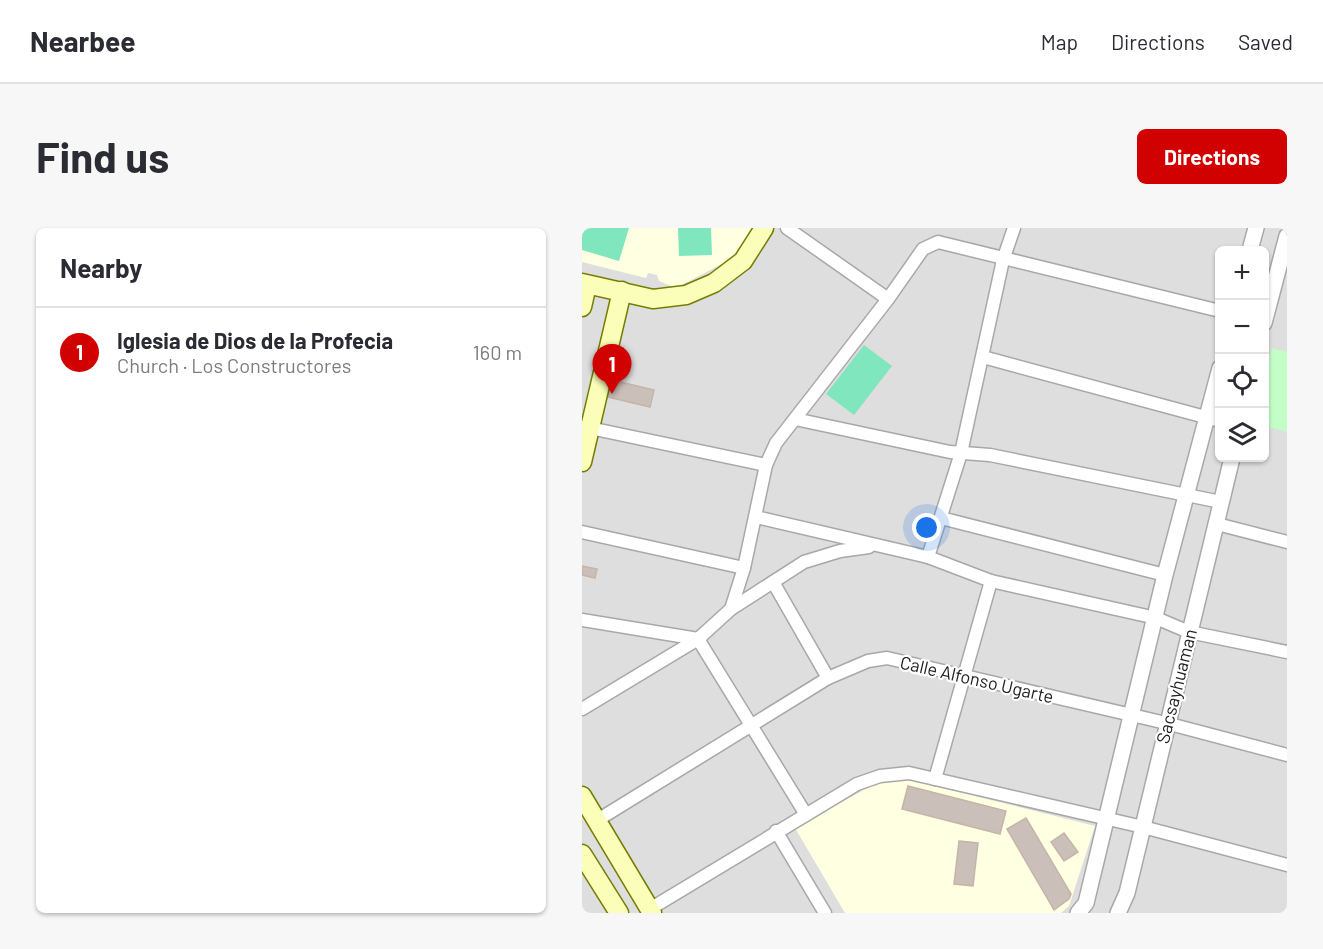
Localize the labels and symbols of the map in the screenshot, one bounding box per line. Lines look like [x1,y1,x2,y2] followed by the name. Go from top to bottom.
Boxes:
[592,344,632,394] pin: 1
[912,513,941,542] your location
[1151,626,1201,746] street label: Sacsayhuaman
[898,651,1056,707] street label: Calle Alfonso Ugarte

